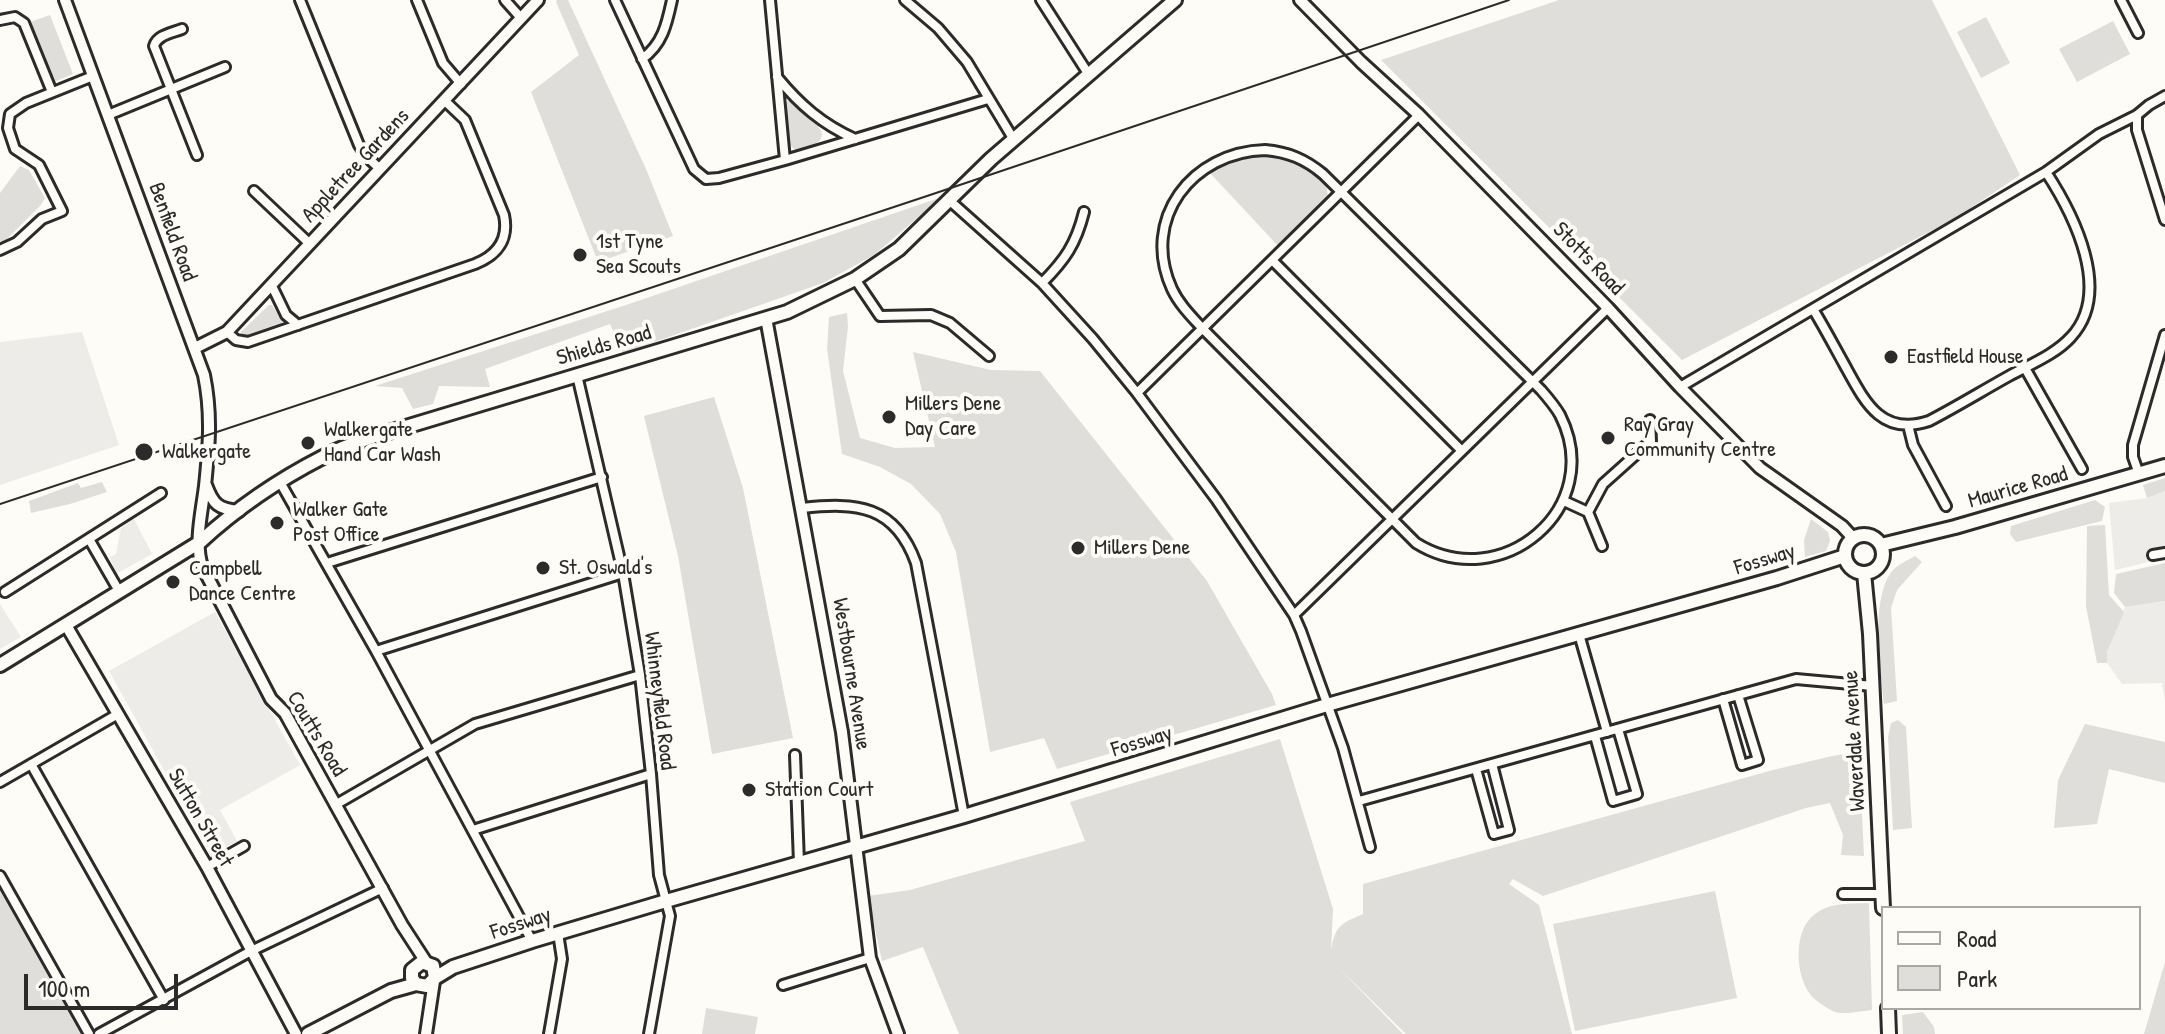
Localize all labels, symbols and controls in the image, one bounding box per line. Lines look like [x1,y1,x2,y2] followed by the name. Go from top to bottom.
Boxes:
[296,104,416,228] street label: Appletree Gardens
[142,179,202,285] street label: Benfield Road
[1547,217,1629,301] street label: Stotts Road
[596,229,681,280] place label: 1st Tyne Sea Scouts
[571,246,589,264] marker: 1st Tyne Sea Scouts
[554,320,654,372] street label: Shields Road
[1907,344,2024,370] place label: Eastfield House
[1882,348,1900,366] marker: Eastfield House
[905,391,1001,442] place label: Millers Dene Day Care
[880,408,898,426] marker: Millers Dene Day Care
[1624,412,1776,464] place label: Ray Gray Community Centre
[324,417,441,468] place label: Walkergate Hand Car Wash
[1599,429,1617,447] marker: Ray Gray Community Centre
[299,434,317,452] marker: Walkergate Hand Car Wash
[162,439,251,465] place label: Walkergate
[133,441,155,463] marker: Walkergate
[1965,461,2071,515] street label: Maurice Road
[293,497,388,548] place label: Walker Gate Post Office
[268,514,286,532] marker: Walker Gate Post Office
[1094,535,1190,561] place label: Millers Dene
[1731,538,1799,582] street label: Fossway
[1069,539,1087,557] marker: Millers Dene
[559,555,652,581] place label: St. Oswald's
[189,556,296,608] place label: Campbell Dance Centre
[534,559,552,577] marker: St. Oswald's
[164,573,182,591] marker: Campbell Dance Centre
[826,596,876,752] street label: Westbourne Avenue
[637,631,681,771] street label: Whinneyfield Road
[1838,670,1872,812] street label: Waverdale Avenue
[280,687,352,781] street label: Coutts Road
[1108,720,1176,764] street label: Fossway
[161,764,239,872] street label: Sutton Street
[765,777,873,803] place label: Station Court
[740,781,758,799] marker: Station Court
[487,902,555,946] street label: Fossway
[1881,906,2141,1010] legend
[1957,922,1996,954] text: Road
[28,958,182,1008] scale bar
[1957,962,1997,994] text: Park
[38,972,90,1004] text: 100 m

